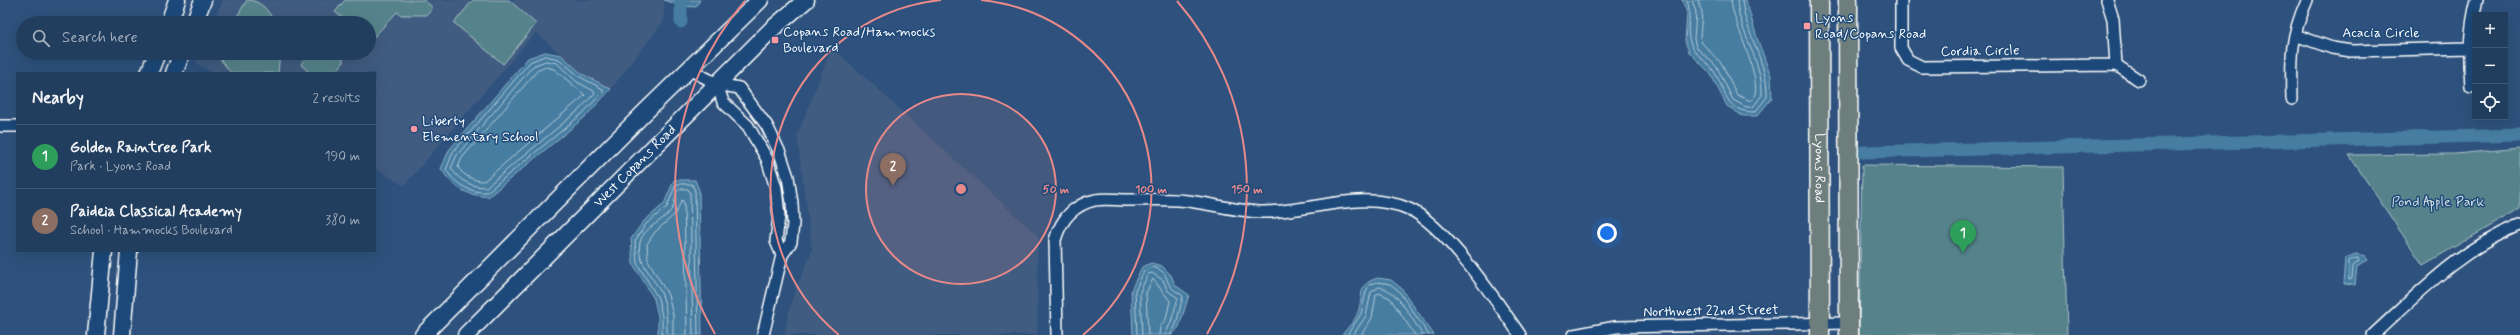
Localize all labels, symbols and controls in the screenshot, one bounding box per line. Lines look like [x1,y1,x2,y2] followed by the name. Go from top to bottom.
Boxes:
[1815,9,1926,43] place label: Lyons Road/Copans Road
[2472,12,2508,120] map controls
[2472,12,2508,48] button: +
[16,16,376,60] search box
[1802,21,1812,31] marker: Lyons Road/Copans Road
[783,23,936,57] place label: Copans Road/Hammocks Boulevard
[2342,24,2420,42] street label: Acacia Circle
[30,27,52,49] icon: search
[62,28,138,48] text: Search here
[770,35,780,45] marker: Copans Road/Hammocks Boulevard
[1940,41,2020,61] street label: Cordia Circle
[2472,48,2508,84] button: −
[2472,84,2508,120] button: locate
[32,87,84,109] text: Nearby
[313,90,360,107] text: 2 results
[422,112,538,146] place label: Liberty Elementary School
[590,121,680,211] street label: West Copans Road
[409,124,419,134] marker: Liberty Elementary School
[1810,133,1829,203] street label: Lyons Road
[70,138,211,158] text: Golden Raintree Park
[42,148,48,165] text: 1
[325,148,360,165] text: 190 m
[880,153,906,186] pin: 2
[70,158,171,175] text: Park · Lyons Road
[954,182,968,196] centre of rings
[1043,182,1070,198] text: 50 m
[1135,182,1168,198] text: 100 m
[1231,182,1263,198] text: 150 m
[2392,193,2484,212] park label: Pond Apple Park
[70,202,242,222] text: Paideia Classical Academy
[42,212,48,229] text: 2
[325,212,360,229] text: 380 m
[1950,220,1976,253] pin: 1
[70,222,233,239] text: School · Hammocks Boulevard
[1597,223,1617,243] your location
[1643,301,1779,321] street label: Northwest 22nd Street

